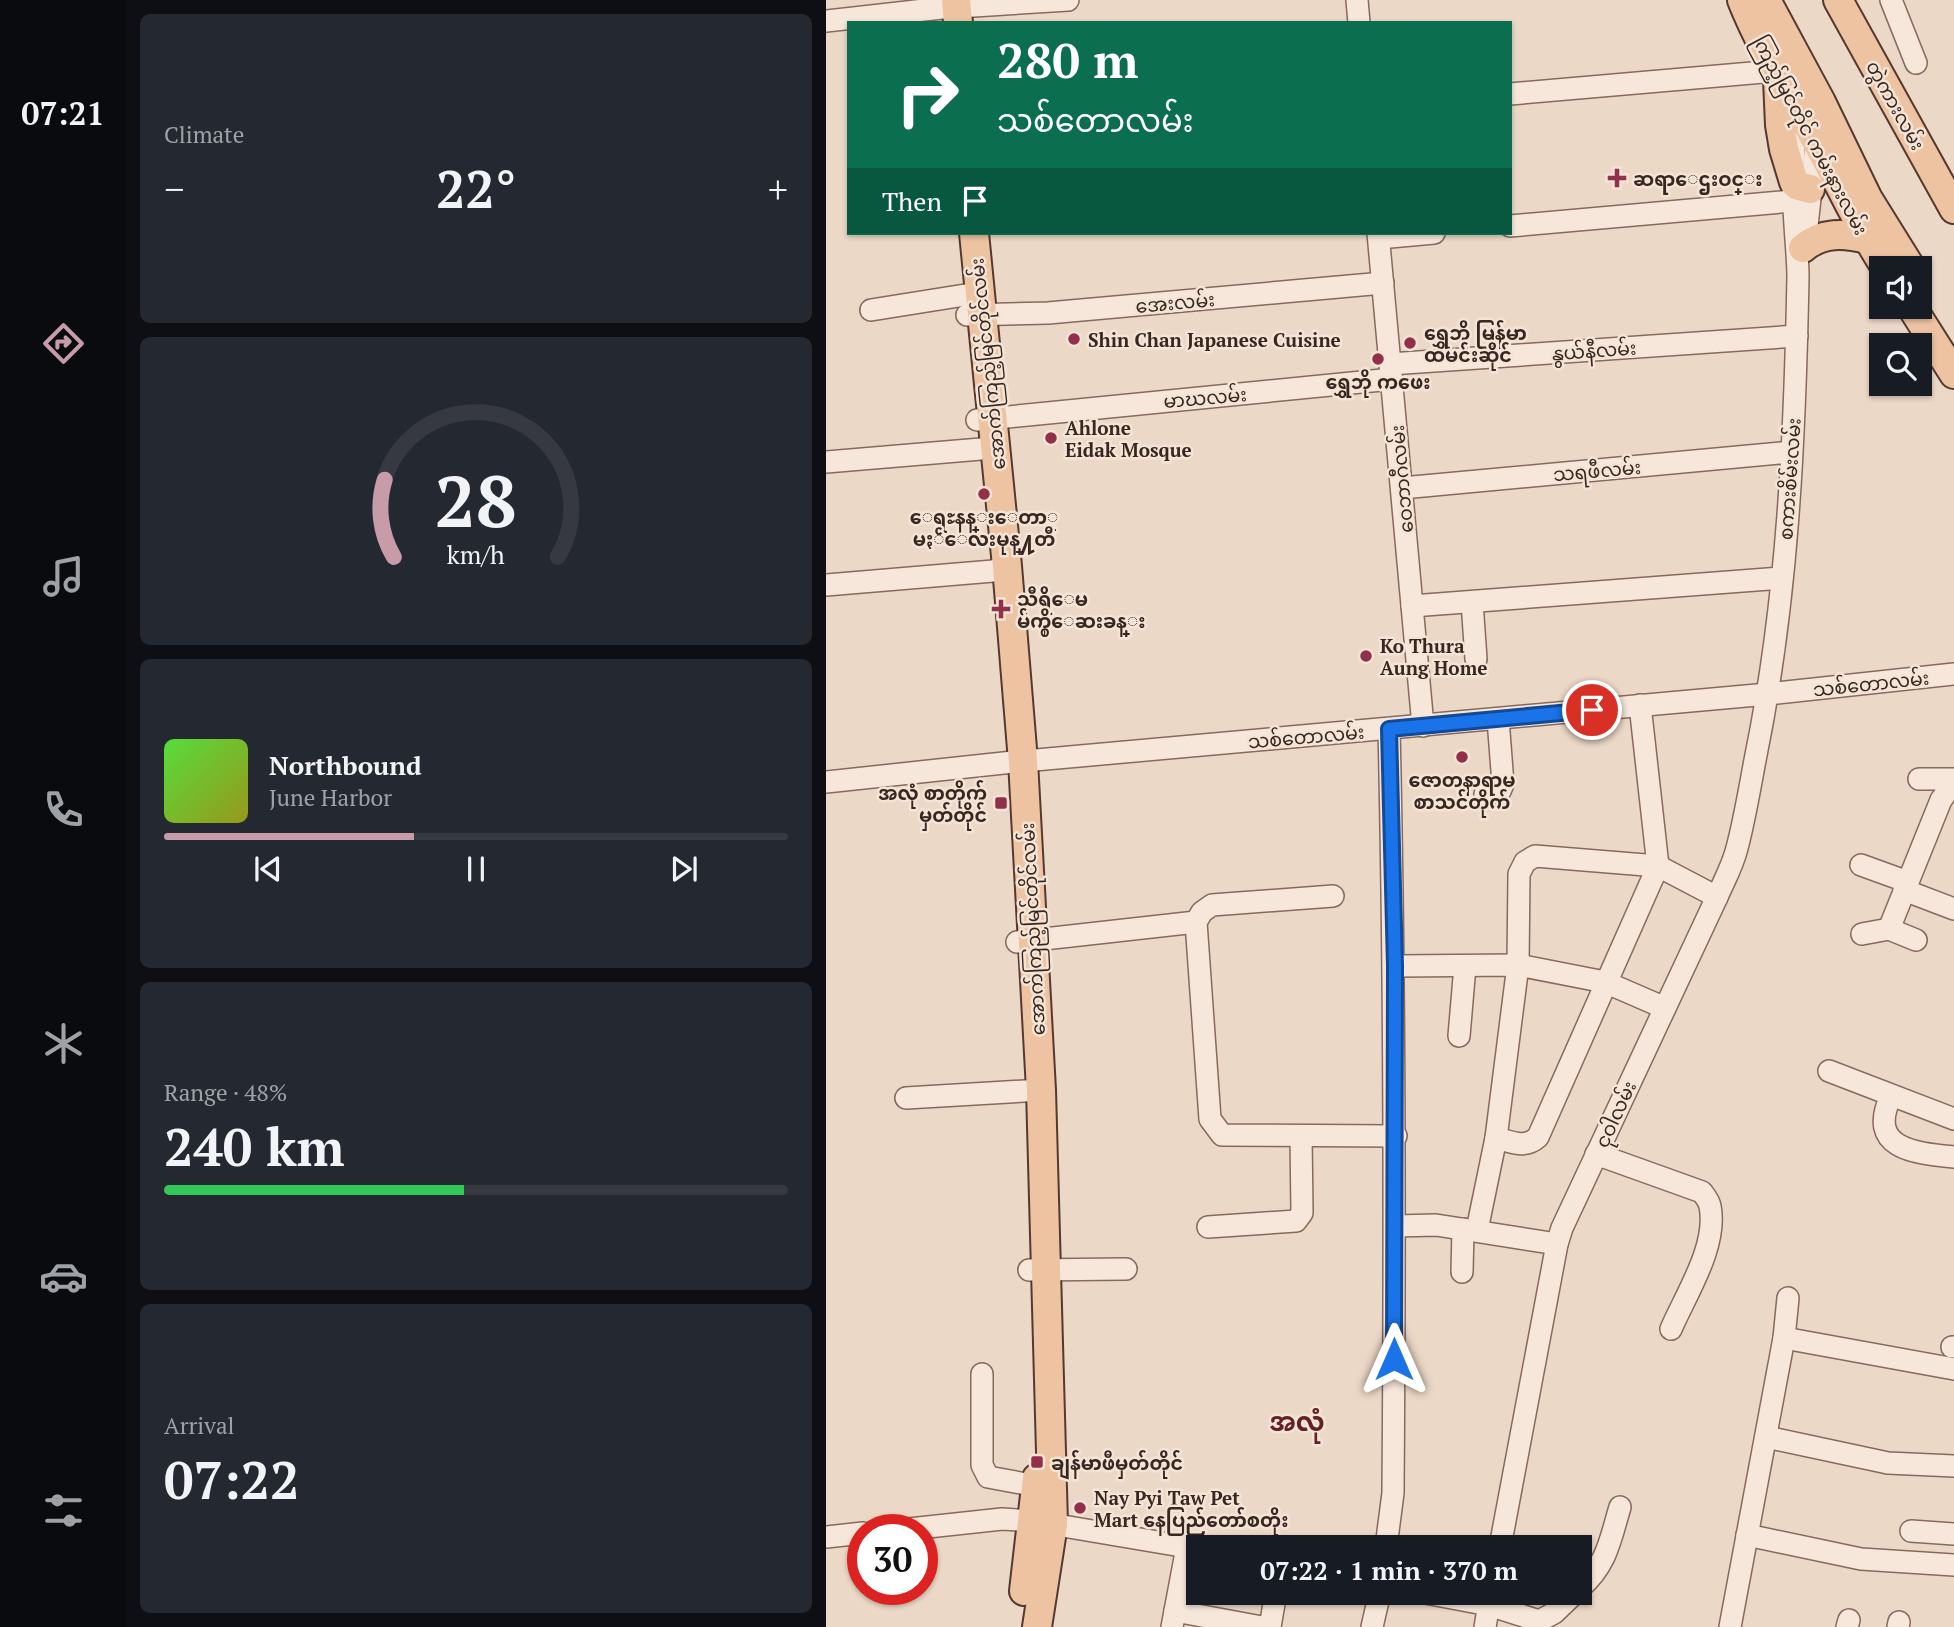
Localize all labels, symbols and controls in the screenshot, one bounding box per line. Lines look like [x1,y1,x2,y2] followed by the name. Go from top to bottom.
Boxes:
[997,27,1139,92] text: 280 m
[1743,31,1875,241] street label: ကြည့်မြင်တိုင် ကမ်းနားလမ်း
[882,49,973,140] icon: right
[1858,55,1932,156] street label: တွဲကားလမ်း
[21,92,105,134] text: 07:21
[997,99,1194,141] text: သစ်တောလမ်း
[164,119,244,150] text: Climate
[436,154,516,223] text: 22°
[164,164,184,214] text: −
[768,164,788,214] text: +
[1633,166,1763,195] place label: ဆရာေဌးဝင္း
[1607,168,1627,188] marker: ဆရာေဌးဝင္း
[956,182,994,220] icon: arrive
[882,184,942,218] text: Then
[962,256,1016,471] street label: အောက်ကြည့်မြင်တိုင်လမ်း
[1869,256,1932,396] map controls
[1869,256,1932,319] button: sound
[1134,285,1216,318] street label: အေးလမ်း
[39,319,88,368] icon: directions
[1424,320,1527,371] place label: ရွှေဘို မြန်မာ ထမင်းဆိုင်
[1088,327,1341,352] place label: Shin Chan Japanese Cuisine
[1066,331,1082,347] marker: Shin Chan Japanese Cuisine
[1869,333,1932,396] button: search
[1551,334,1638,369] street label: နွယ်နီလမ်း
[1402,335,1418,351] marker: ရွှေဘို မြန်မာ ထမင်းဆိုင်
[1370,351,1386,367] marker: ရွှေဘို ကဖေး
[1325,369,1431,398] place label: ရွှေဘို ကဖေး
[1162,380,1248,413] street label: မာဃလမ်း
[1065,415,1192,462] place label: Ahlone Eidak Mosque
[1771,417,1806,541] street label: စကားစိမ်းလမ်း
[1383,424,1418,534] street label: ဝေဘာဂီလမ်း
[1043,430,1059,446] marker: Ahlone Eidak Mosque
[435,451,517,548] text: 28
[1552,453,1642,490] street label: သရဖီလမ်း
[976,486,992,502] marker: ေရႊနန္းေတာ္ မႏၲေလးမုန္႔တီ
[910,504,1058,556] place label: ေရႊနန္းေတာ္ မႏၲေလးမုန္႔တီ
[447,538,505,571] text: km/h
[39,552,88,601] icon: music
[1017,586,1146,637] place label: သီရိေမ မ်က္စိေဆးခန္း
[991,599,1011,619] marker: သီရိေမ မ်က္စိေဆးခန္း
[1380,633,1487,680] place label: Ko Thura Aung Home
[1358,648,1374,664] marker: Ko Thura Aung Home
[1812,663,1930,702] street label: သစ်တောလမ်း
[1562,680,1622,740] pin
[1573,691,1611,729] icon: arrive
[1247,717,1365,754] street label: သစ်တောလမ်း
[269,748,422,782] text: Northbound
[1454,749,1470,765] marker: ဇောတနာရာမ စာသင်တိုက်
[1409,767,1515,818] place label: ဇောတနာရာမ စာသင်တိုက်
[878,780,987,831] place label: အလုံ စာတိုက် မှတ်တိုင်
[269,782,392,813] text: June Harbor
[39,785,88,834] icon: phone
[993,795,1009,811] marker: အလုံ စာတိုက် မှတ်တိုင်
[1013,822,1055,1036] street label: အောက်ကြည့်မြင်တိုင်လမ်း
[249,850,287,888] icon: previous
[457,850,495,888] icon: pause
[665,850,703,888] icon: next
[39,1019,88,1068] icon: climate
[1588,1076,1646,1154] street label: ငုဝါလမ်း
[164,1077,287,1108] text: Range · 48%
[164,1112,345,1181] text: 240 km
[39,1252,88,1301] icon: car
[1357,1322,1431,1396] position arrow
[1269,1404,1325,1444] district label: အလုံ
[164,1410,235,1441] text: Arrival
[164,1445,299,1514] text: 07:22
[1051,1450,1183,1480] place label: ချန်မာဖီမှတ်တိုင်
[1029,1454,1045,1470] marker: ချန်မာဖီမှတ်တိုင်
[1094,1485,1288,1536] place label: Nay Pyi Taw Pet Mart နေပြည်တော်စတိုး
[39,1486,88,1535] icon: filters
[1072,1500,1088,1516] marker: Nay Pyi Taw Pet Mart နေပြည်တော်စတိုး
[847,1514,938,1605] speed limit sign: 30
[1260,1553,1518,1587] text: 07:22 · 1 min · 370 m

